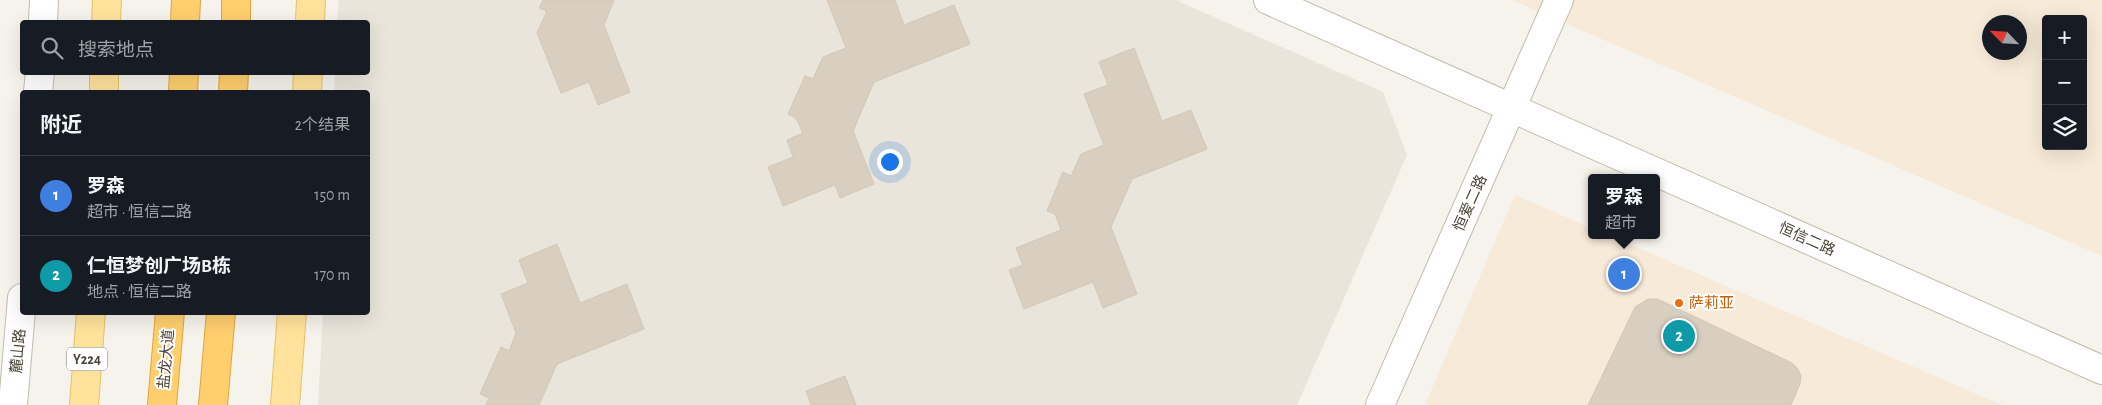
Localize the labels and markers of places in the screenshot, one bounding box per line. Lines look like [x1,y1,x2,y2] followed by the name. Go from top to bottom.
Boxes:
[1608,255,1640,293] pin: 1
[1689,295,1734,311] place label: 萨莉亚
[1673,297,1685,309] marker: 萨莉亚
[1663,317,1695,355] pin: 2

